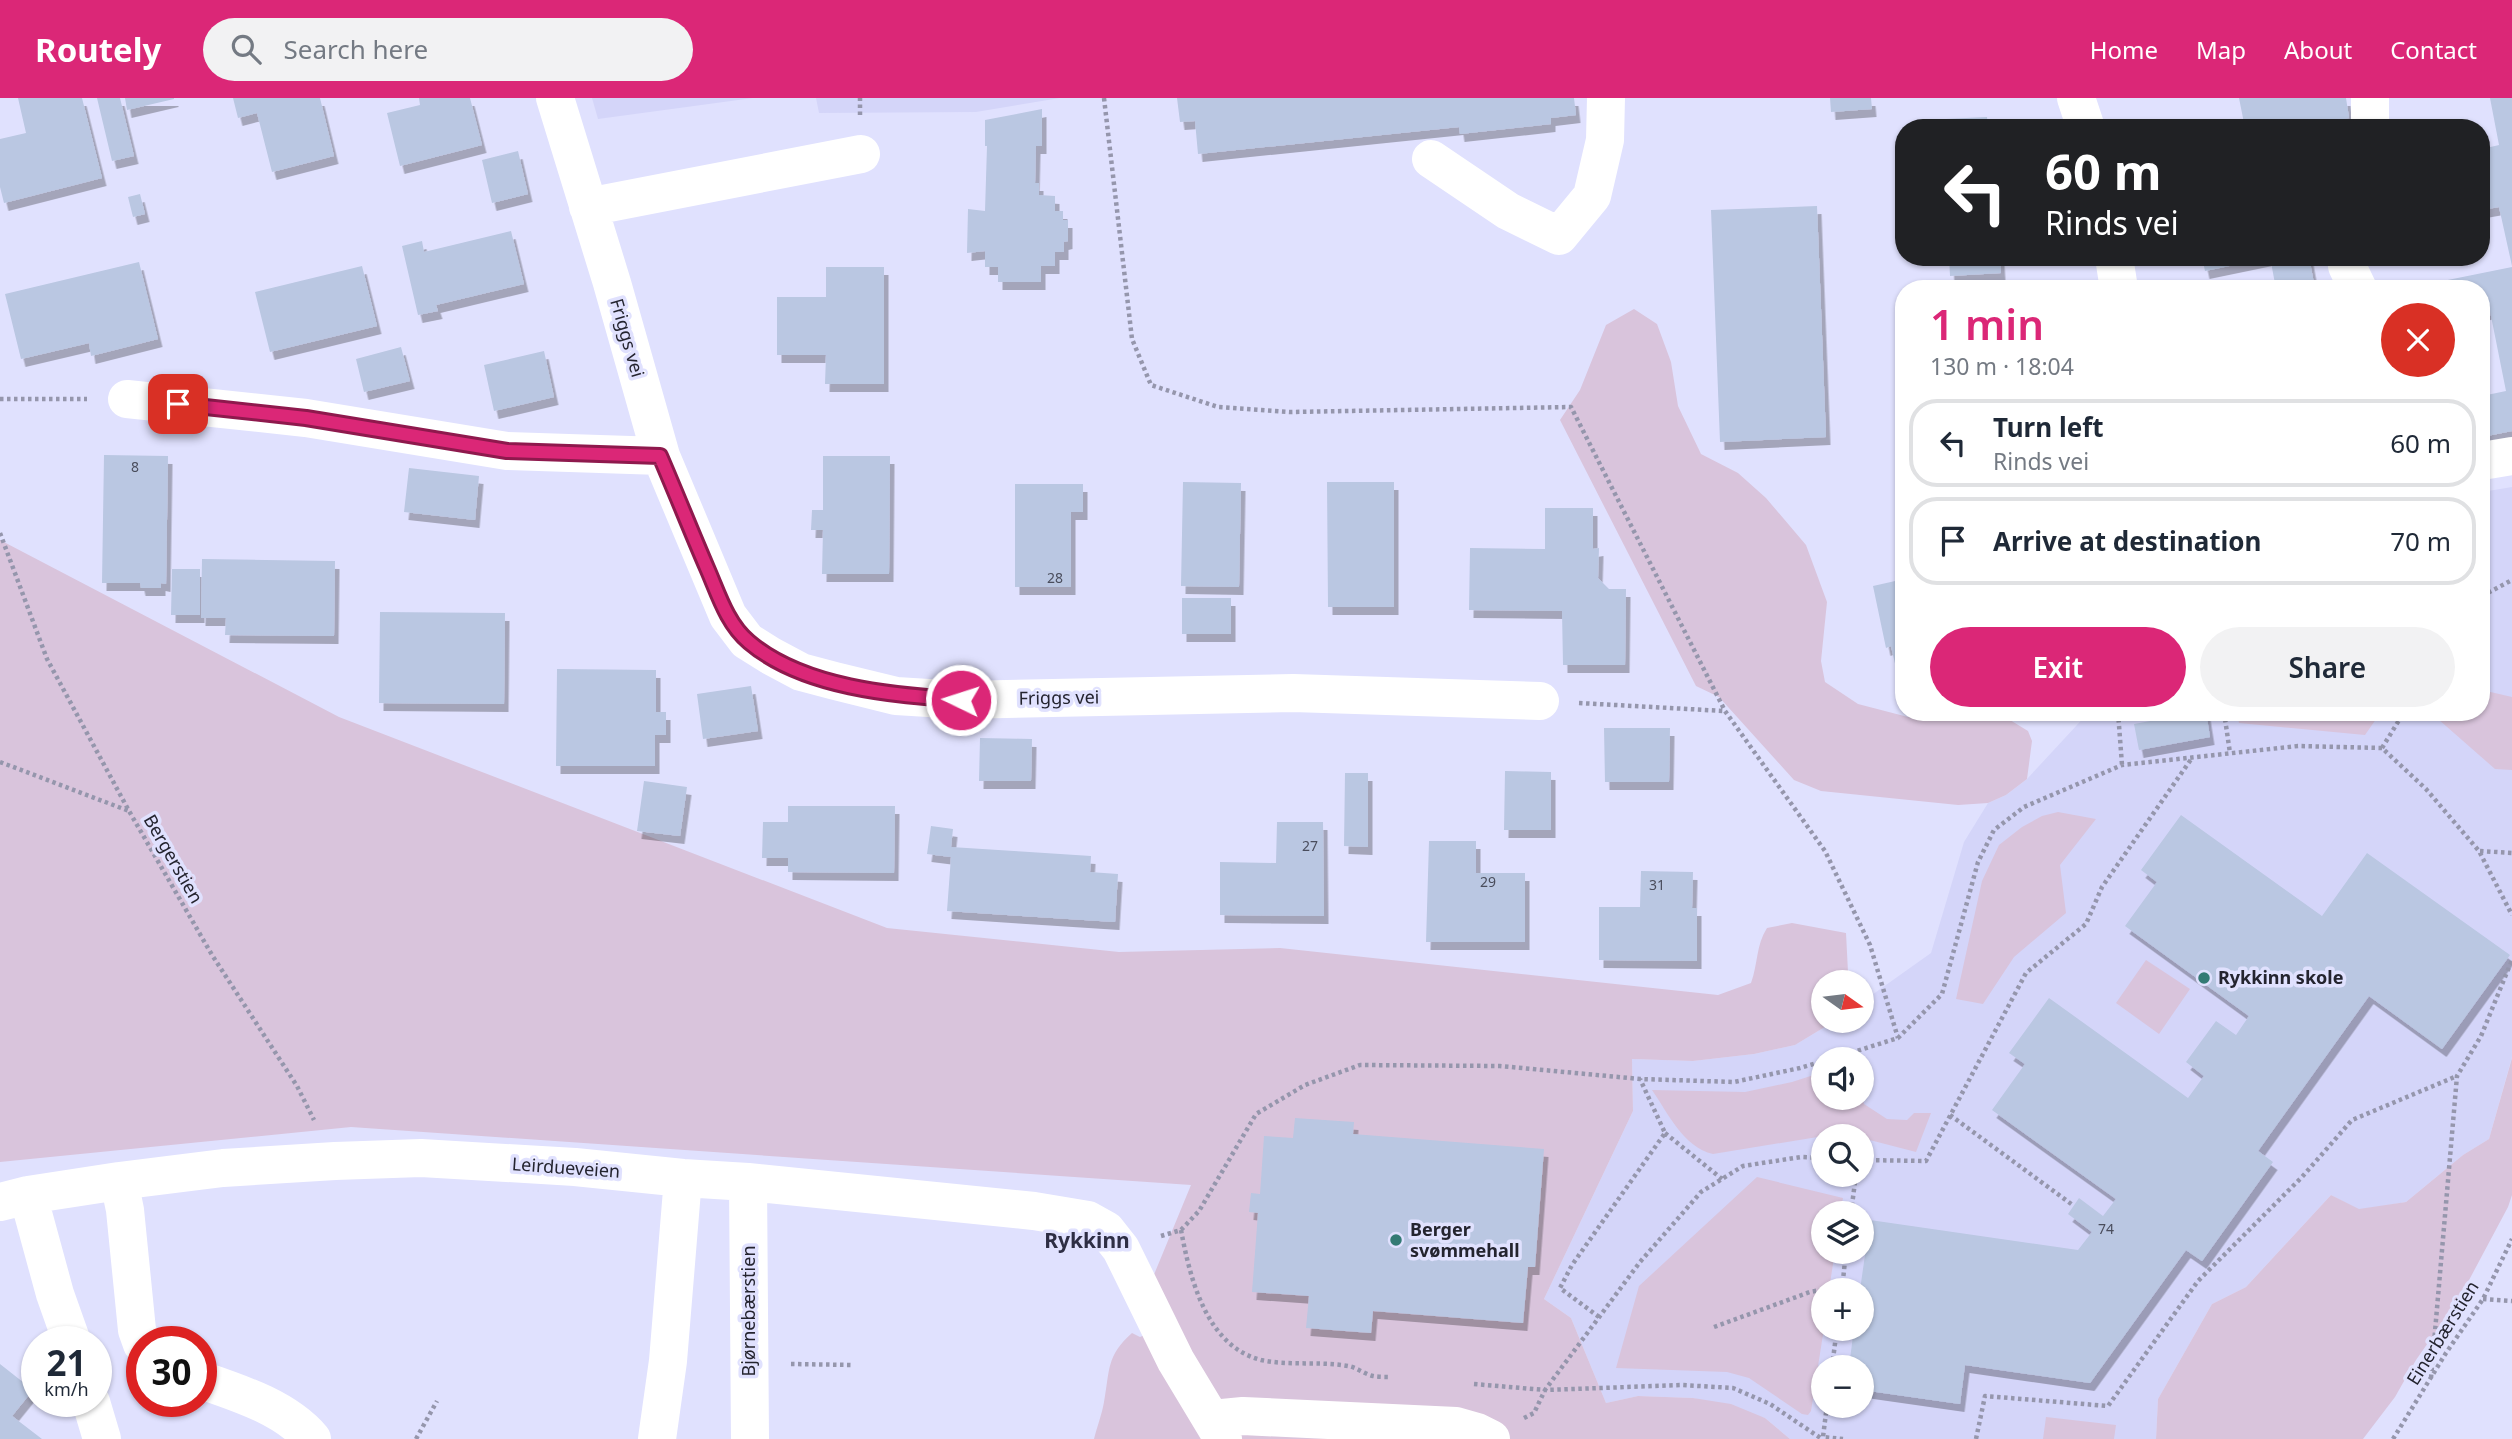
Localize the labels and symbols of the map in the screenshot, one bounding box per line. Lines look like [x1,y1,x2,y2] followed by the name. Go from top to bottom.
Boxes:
[605,296,651,380] street label: Friggs vei
[148,374,208,434] pin
[131,457,139,476] house number: 8
[1047,568,1063,587] house number: 28
[924,663,998,737] position arrow
[1018,684,1100,710] street label: Friggs vei
[139,810,209,907] street label: Bergerstien
[1302,836,1318,855] house number: 27
[1480,872,1496,891] house number: 29
[1649,875,1665,894] house number: 31
[2218,965,2343,989] place label: Rykkinn skole
[1811,970,1874,1032] north arrow
[2196,970,2212,986] marker: Rykkinn skole
[511,1151,621,1183] street label: Leirdueveien
[1410,1217,1520,1262] place label: Berger svømmehall
[2098,1219,2114,1238] house number: 74
[1044,1226,1130,1254] district label: Rykkinn
[1388,1232,1404,1248] marker: Berger svømmehall
[736,1245,760,1377] street label: Bjørnebærstien
[2401,1276,2484,1389] street label: Einerbærstien
[126,1326,217,1417] speed limit sign: 30

